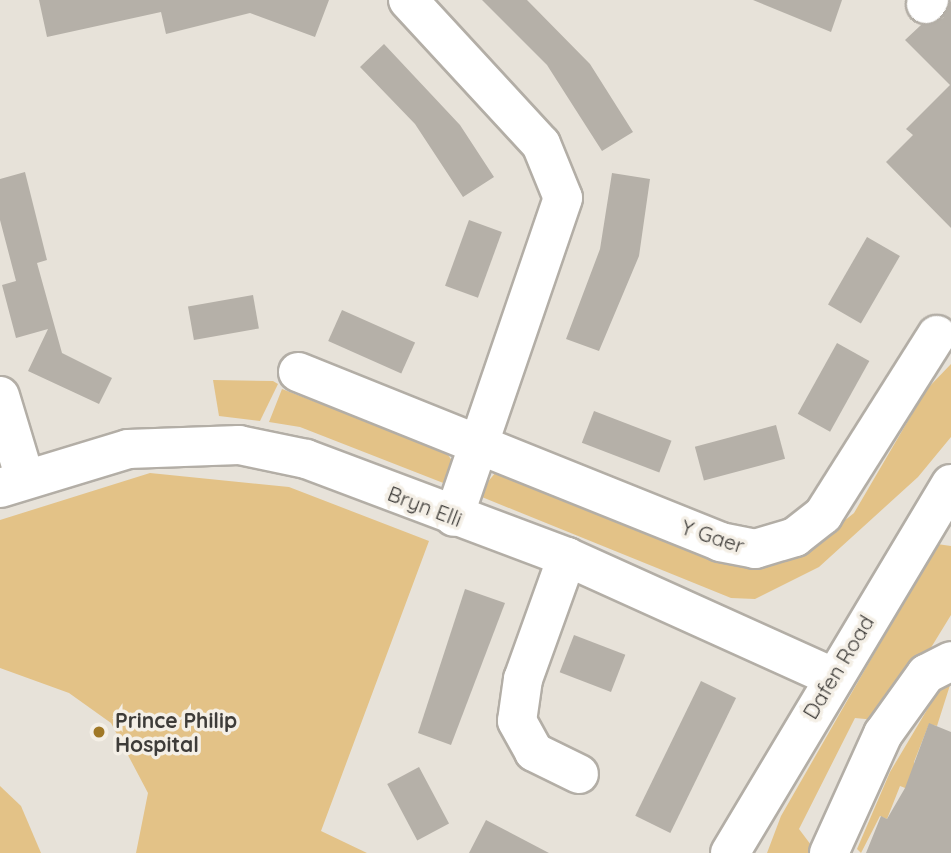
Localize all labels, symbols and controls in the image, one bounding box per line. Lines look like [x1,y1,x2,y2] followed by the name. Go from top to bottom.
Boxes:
[384,480,466,532] street label: Bryn Elli
[678,514,748,558] street label: Y Gaer
[797,611,879,723] street label: Dafen Road
[115,707,237,757] place label: Prince Philip Hospital
[89,722,109,742] marker: Prince Philip Hospital

